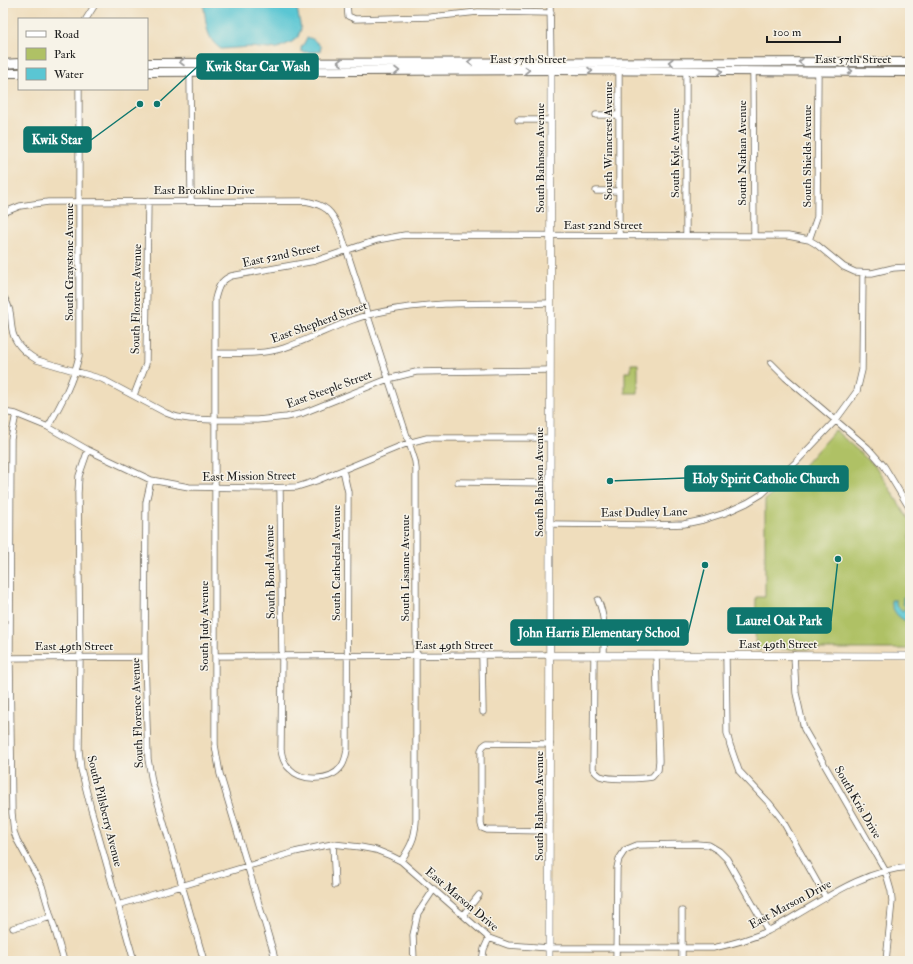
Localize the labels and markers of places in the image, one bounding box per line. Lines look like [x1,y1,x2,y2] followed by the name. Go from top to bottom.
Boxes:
[197,54,318,79] callout: Kwik Star Car Wash
[24,127,91,152] callout: Kwik Star
[685,466,848,491] callout: Holy Spirit Catholic Church
[728,608,831,633] callout: Laurel Oak Park
[511,620,688,645] callout: John Harris Elementary School

